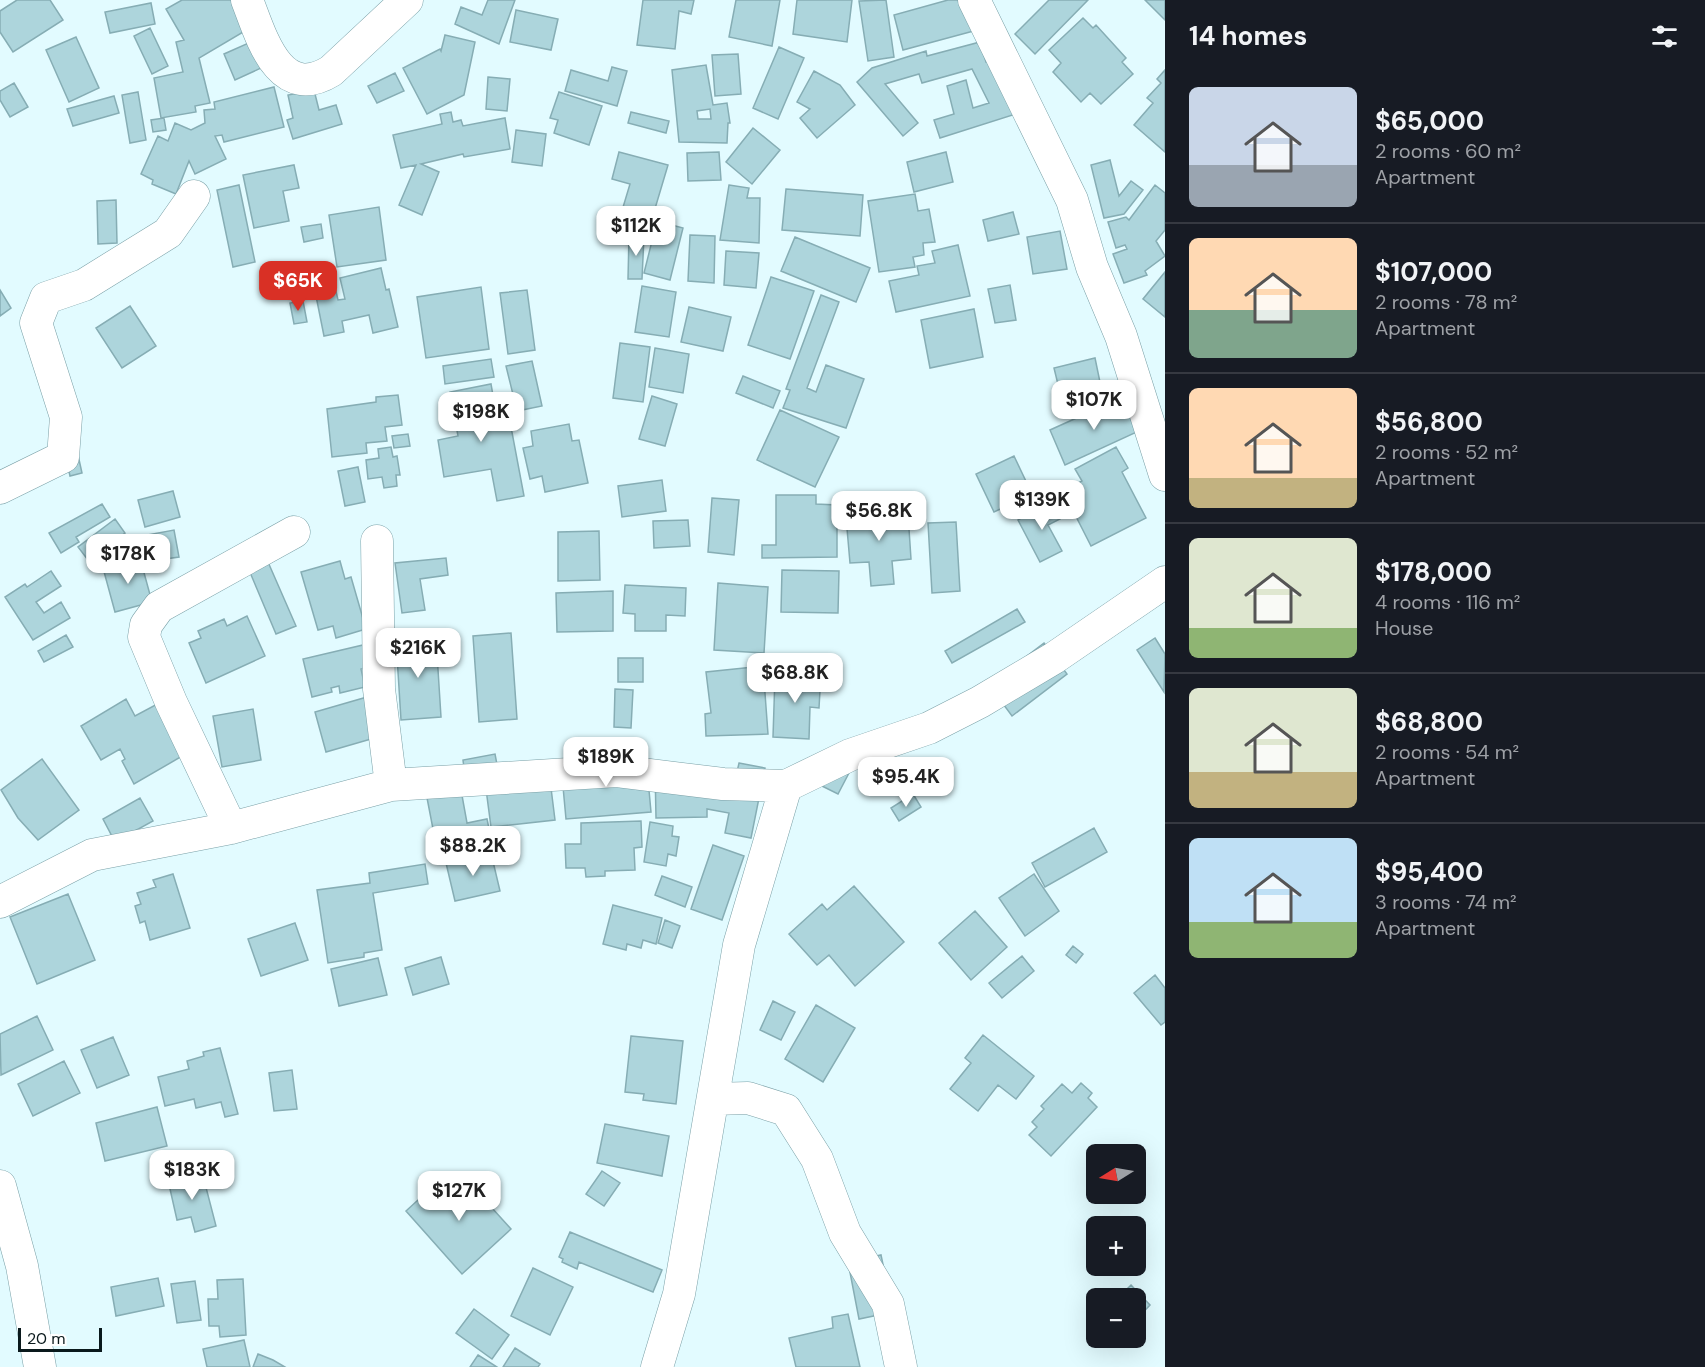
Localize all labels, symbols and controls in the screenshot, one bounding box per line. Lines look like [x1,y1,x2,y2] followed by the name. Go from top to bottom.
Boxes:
[1189,19,1307,53] text: 14 homes
[1648,20,1681,53] icon: filters
[1375,104,1484,138] text: $65,000
[1237,111,1309,183] icon: home
[1375,138,1521,164] text: 2 rooms · 60 m²
[1375,164,1475,190] text: Apartment
[594,206,678,257] pin: $112K
[610,212,662,238] text: $112K
[1375,255,1492,289] text: $107,000
[262,261,334,312] pin: $65K
[1237,262,1309,334] icon: home
[273,267,323,293] text: $65K
[1375,289,1517,315] text: 2 rooms · 78 m²
[1375,315,1475,341] text: Apartment
[1052,380,1136,431] pin: $107K
[1065,386,1123,412] text: $107K
[439,392,523,443] pin: $198K
[452,398,510,424] text: $198K
[1375,405,1483,439] text: $56,800
[1237,412,1309,484] icon: home
[1375,439,1518,465] text: 2 rooms · 52 m²
[1375,465,1475,491] text: Apartment
[1000,480,1084,531] pin: $139K
[1014,486,1070,512] text: $139K
[830,491,928,542] pin: $56.8K
[845,497,913,523] text: $56.8K
[86,534,170,585] pin: $178K
[100,540,156,566] text: $178K
[1375,555,1492,589] text: $178,000
[1237,562,1309,634] icon: home
[1375,589,1520,615] text: 4 rooms · 116 m²
[1375,615,1433,641] text: House
[376,628,460,679] pin: $216K
[390,634,446,660] text: $216K
[746,653,844,704] pin: $68.8K
[761,659,829,685] text: $68.8K
[1375,705,1483,739] text: $68,800
[1237,712,1309,784] icon: home
[564,737,648,788] pin: $189K
[1375,739,1519,765] text: 2 rooms · 54 m²
[577,743,635,769] text: $189K
[857,757,955,808] pin: $95.4K
[872,763,940,789] text: $95.4K
[1375,765,1475,791] text: Apartment
[424,826,522,877] pin: $88.2K
[439,832,507,858] text: $88.2K
[1375,855,1483,889] text: $95,400
[1237,862,1309,934] icon: home
[1375,889,1517,915] text: 3 rooms · 74 m²
[1375,915,1475,941] text: Apartment
[1086,1144,1146,1204] north arrow
[1086,1144,1146,1348] map controls
[150,1150,234,1201] pin: $183K
[163,1156,221,1182] text: $183K
[417,1171,501,1222] pin: $127K
[432,1177,486,1203] text: $127K
[1086,1216,1146,1276] button: +
[1086,1288,1146,1348] button: −
[18,1325,102,1352] scale bar
[27,1328,66,1349] text: 20 m

